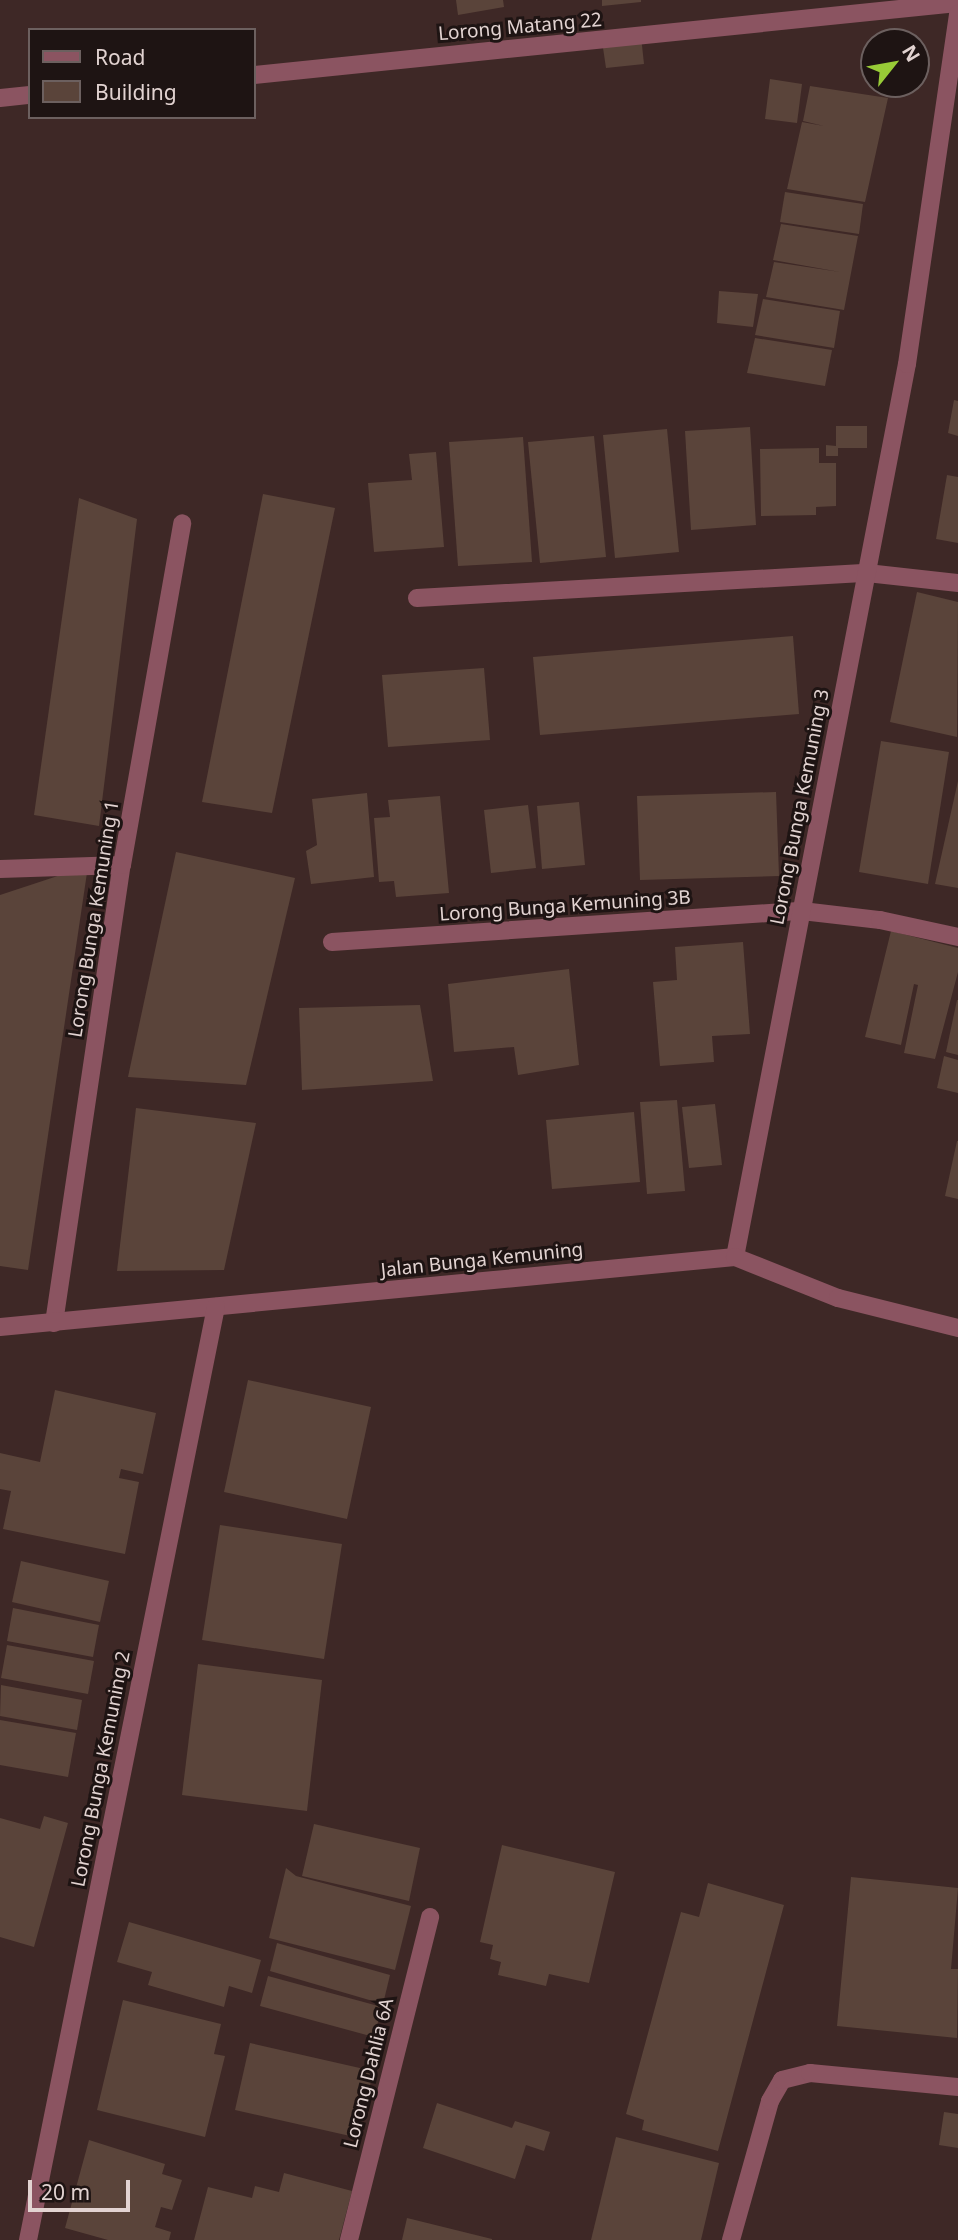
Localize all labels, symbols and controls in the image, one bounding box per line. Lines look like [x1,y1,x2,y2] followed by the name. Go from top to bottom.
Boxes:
[437,8,603,46] street label: Lorong Matang 22
[28,28,256,119] legend
[860,28,930,98] north arrow
[896,40,926,67] text: N
[95,43,145,71] text: Road
[95,78,177,106] text: Building
[766,687,834,927] street label: Lorong Bunga Kemuning 3
[64,799,124,1039] street label: Lorong Bunga Kemuning 1
[438,886,692,926] street label: Lorong Bunga Kemuning 3B
[380,1238,584,1282] street label: Jalan Bunga Kemuning
[67,1649,135,1889] street label: Lorong Bunga Kemuning 2
[339,1996,399,2150] street label: Lorong Dahlia 6A
[32,2166,133,2210] scale bar
[41,2178,90,2206] text: 20 m

